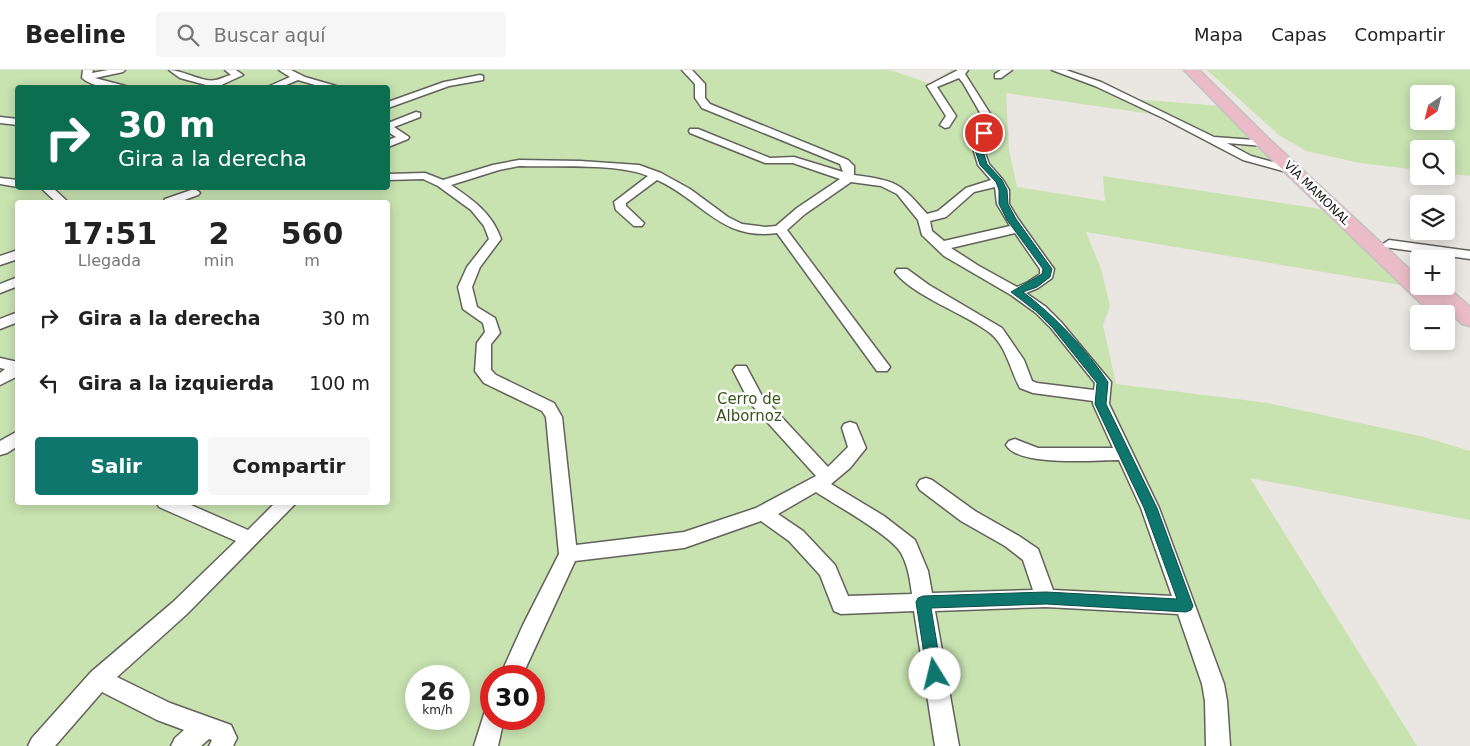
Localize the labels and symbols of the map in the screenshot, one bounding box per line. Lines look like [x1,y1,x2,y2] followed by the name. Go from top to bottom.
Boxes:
[1410,85,1455,130] north arrow
[963,112,1005,154] pin
[1281,157,1354,228] street label: VÍA MAMONAL
[716,390,782,425] park label: Cerro de Albornoz
[908,647,960,699] position arrow
[480,665,545,730] speed limit sign: 30

